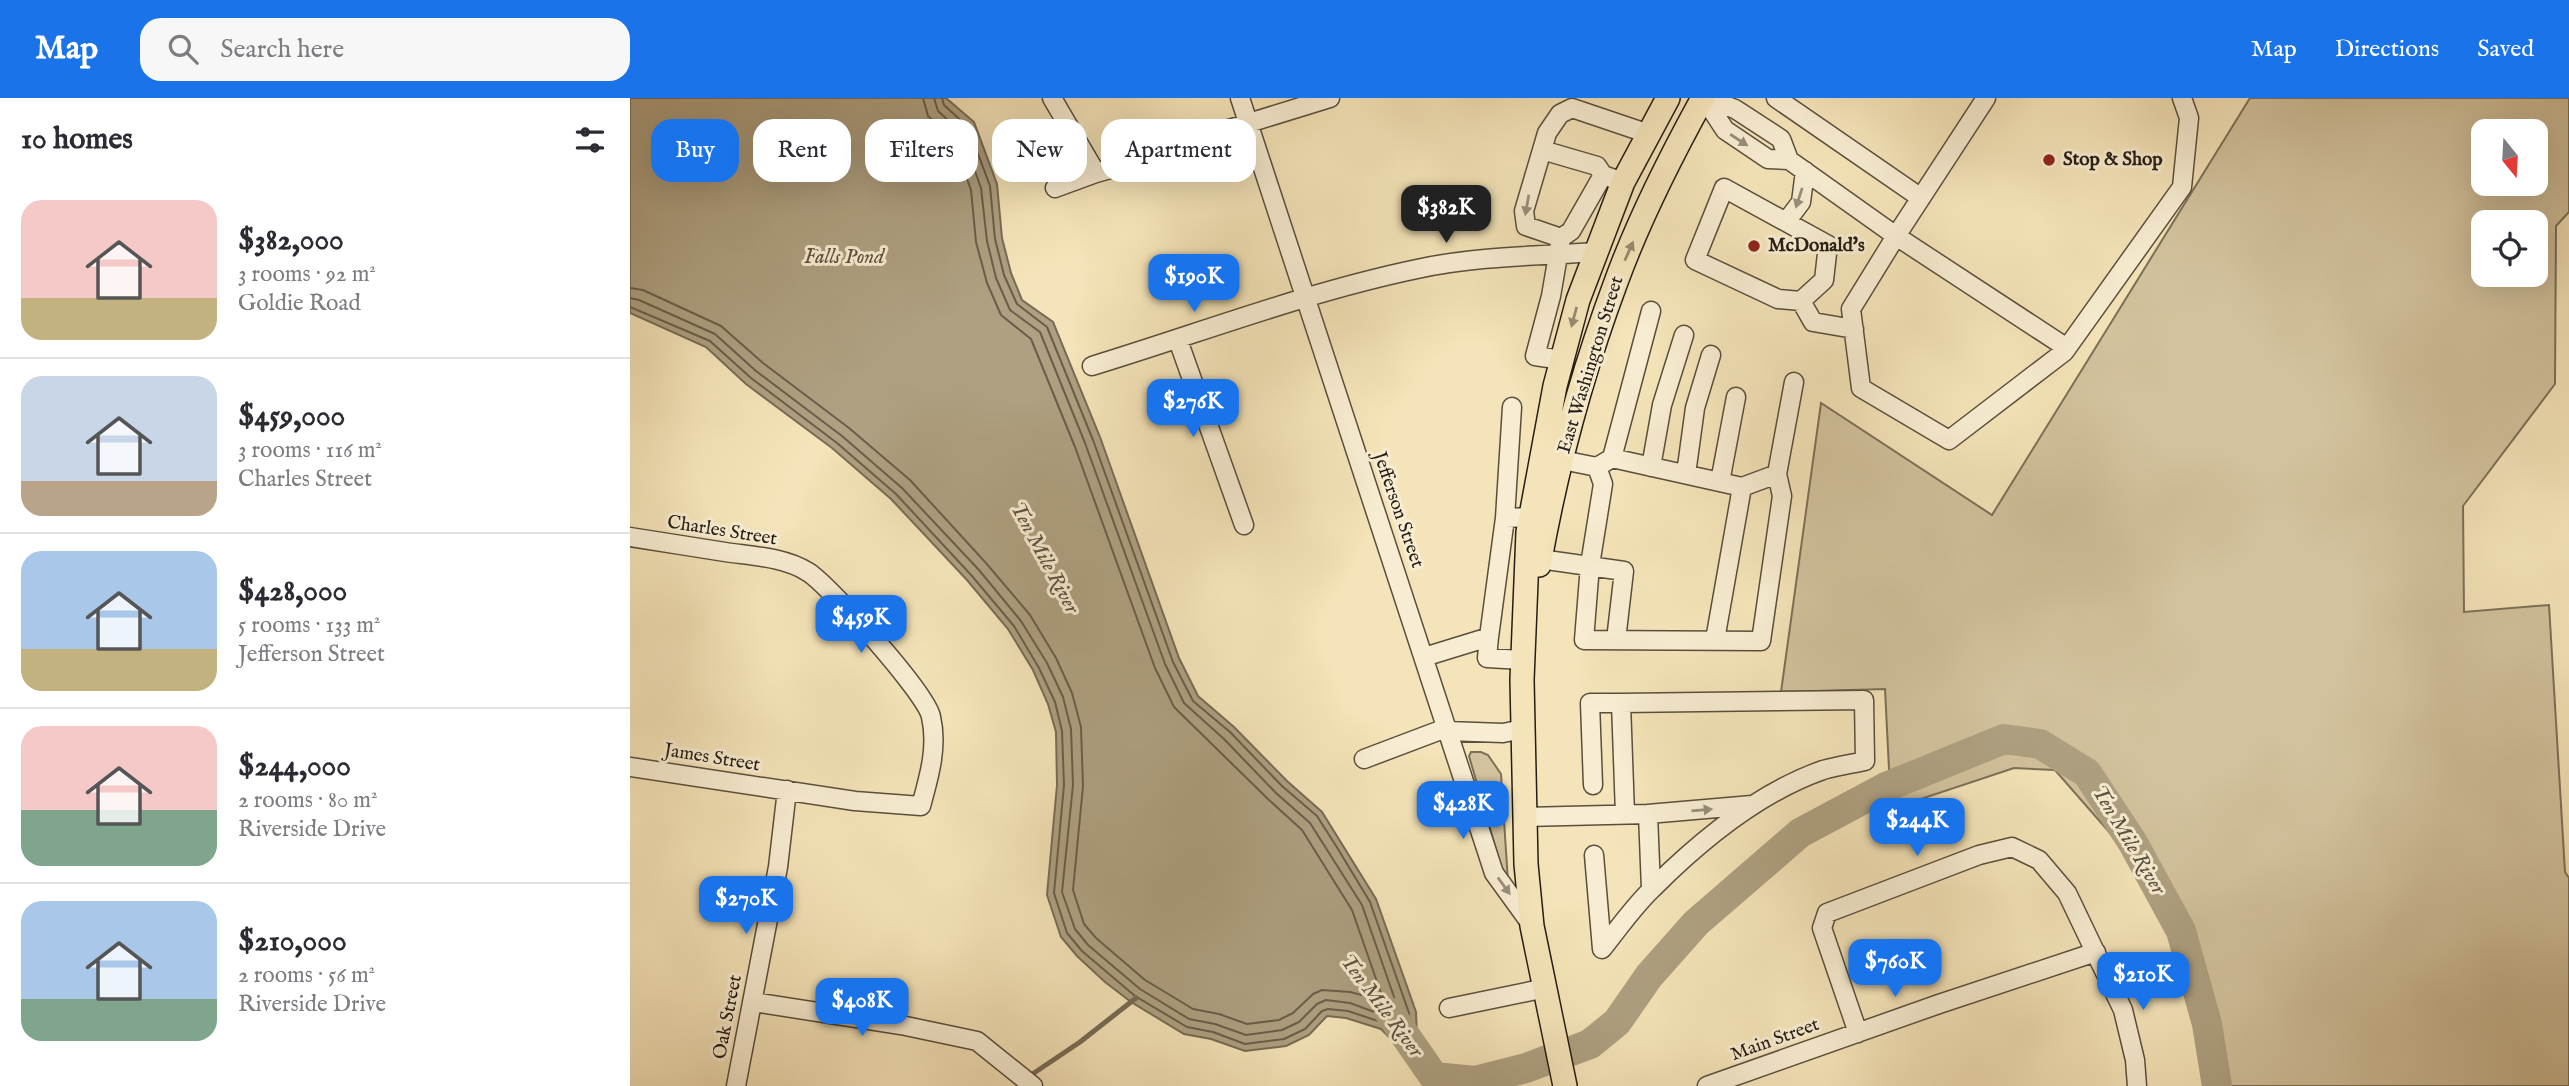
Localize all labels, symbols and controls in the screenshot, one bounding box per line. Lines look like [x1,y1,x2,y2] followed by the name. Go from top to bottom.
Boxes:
[140,18,630,81] search box
[35,28,98,70] text: Map
[164,30,202,68] icon: search
[220,33,344,66] text: Search here
[2251,34,2297,65] text: Map
[2335,34,2439,65] text: Directions
[2477,34,2534,65] text: Saved
[651,119,739,182] chip: Buy
[753,119,851,182] chip: Rent
[865,119,978,182] chip: Filters
[992,119,1087,182] chip: New
[1101,119,1256,182] chip: Apartment
[2471,119,2548,196] north arrow
[2471,119,2548,287] map controls
[21,121,133,159] text: 10 homes
[571,121,609,159] icon: filters
[1730,133,1748,147] one-way arrow
[2063,148,2163,172] place label: Stop & Shop
[2041,152,2057,168] marker: Stop & Shop
[1397,186,1495,245] pin: $382K
[1793,188,1803,209] one-way arrow
[1417,193,1475,222] text: $382K
[1521,195,1532,217] one-way arrow
[2471,210,2548,287] button: locate
[238,222,344,260] text: $382,000
[77,228,161,312] icon: home
[1768,234,1865,258] place label: McDonald's
[1746,238,1762,254] marker: McDonald's
[1623,241,1635,261] one-way arrow
[804,244,886,271] water label: Falls Pond
[1145,254,1243,314] pin: $190K
[238,260,376,289] text: 3 rooms · 92 m²
[1164,262,1224,291] text: $190K
[1553,273,1630,457] street label: East Washington Street
[238,289,361,318] text: Goldie Road
[1568,307,1578,328] one-way arrow
[1144,380,1242,439] pin: $276K
[1163,387,1223,416] text: $276K
[238,398,345,436] text: $459,000
[77,404,161,488] icon: home
[238,436,382,465] text: 3 rooms · 116 m²
[1366,447,1429,572] street label: Jefferson Street
[238,465,372,494] text: Charles Street
[1003,497,1085,619] water label: Ten Mile River
[665,510,779,552] street label: Charles Street
[238,573,347,611] text: $428,000
[77,579,161,663] icon: home
[812,596,910,655] pin: $459K
[832,603,890,632] text: $459K
[238,611,381,640] text: 5 rooms · 133 m²
[238,640,385,669] text: Jefferson Street
[660,738,762,778] street label: James Street
[238,748,351,786] text: $244,000
[77,754,161,838] icon: home
[2085,780,2172,900] water label: Ten Mile River
[1414,782,1512,841] pin: $428K
[238,786,378,815] text: 2 rooms · 80 m²
[1433,789,1493,818] text: $428K
[1868,798,1966,858] pin: $244K
[1691,804,1713,815] one-way arrow
[1886,806,1948,835] text: $244K
[238,815,386,844] text: Riverside Drive
[697,876,795,936] pin: $270K
[1497,877,1511,895] one-way arrow
[715,884,777,913] text: $270K
[238,923,347,961] text: $210,000
[77,929,161,1013] icon: home
[1846,940,1944,999] pin: $760K
[1864,947,1926,976] text: $760K
[1333,949,1429,1064] water label: Ten Mile River
[2094,953,2192,1012] pin: $210K
[2113,960,2173,989] text: $210K
[238,961,375,990] text: 2 rooms · 56 m²
[708,972,748,1061] street label: Oak Street
[813,978,911,1038] pin: $408K
[832,986,892,1015] text: $408K
[238,990,386,1019] text: Riverside Drive
[1727,1013,1823,1067] street label: Main Street

